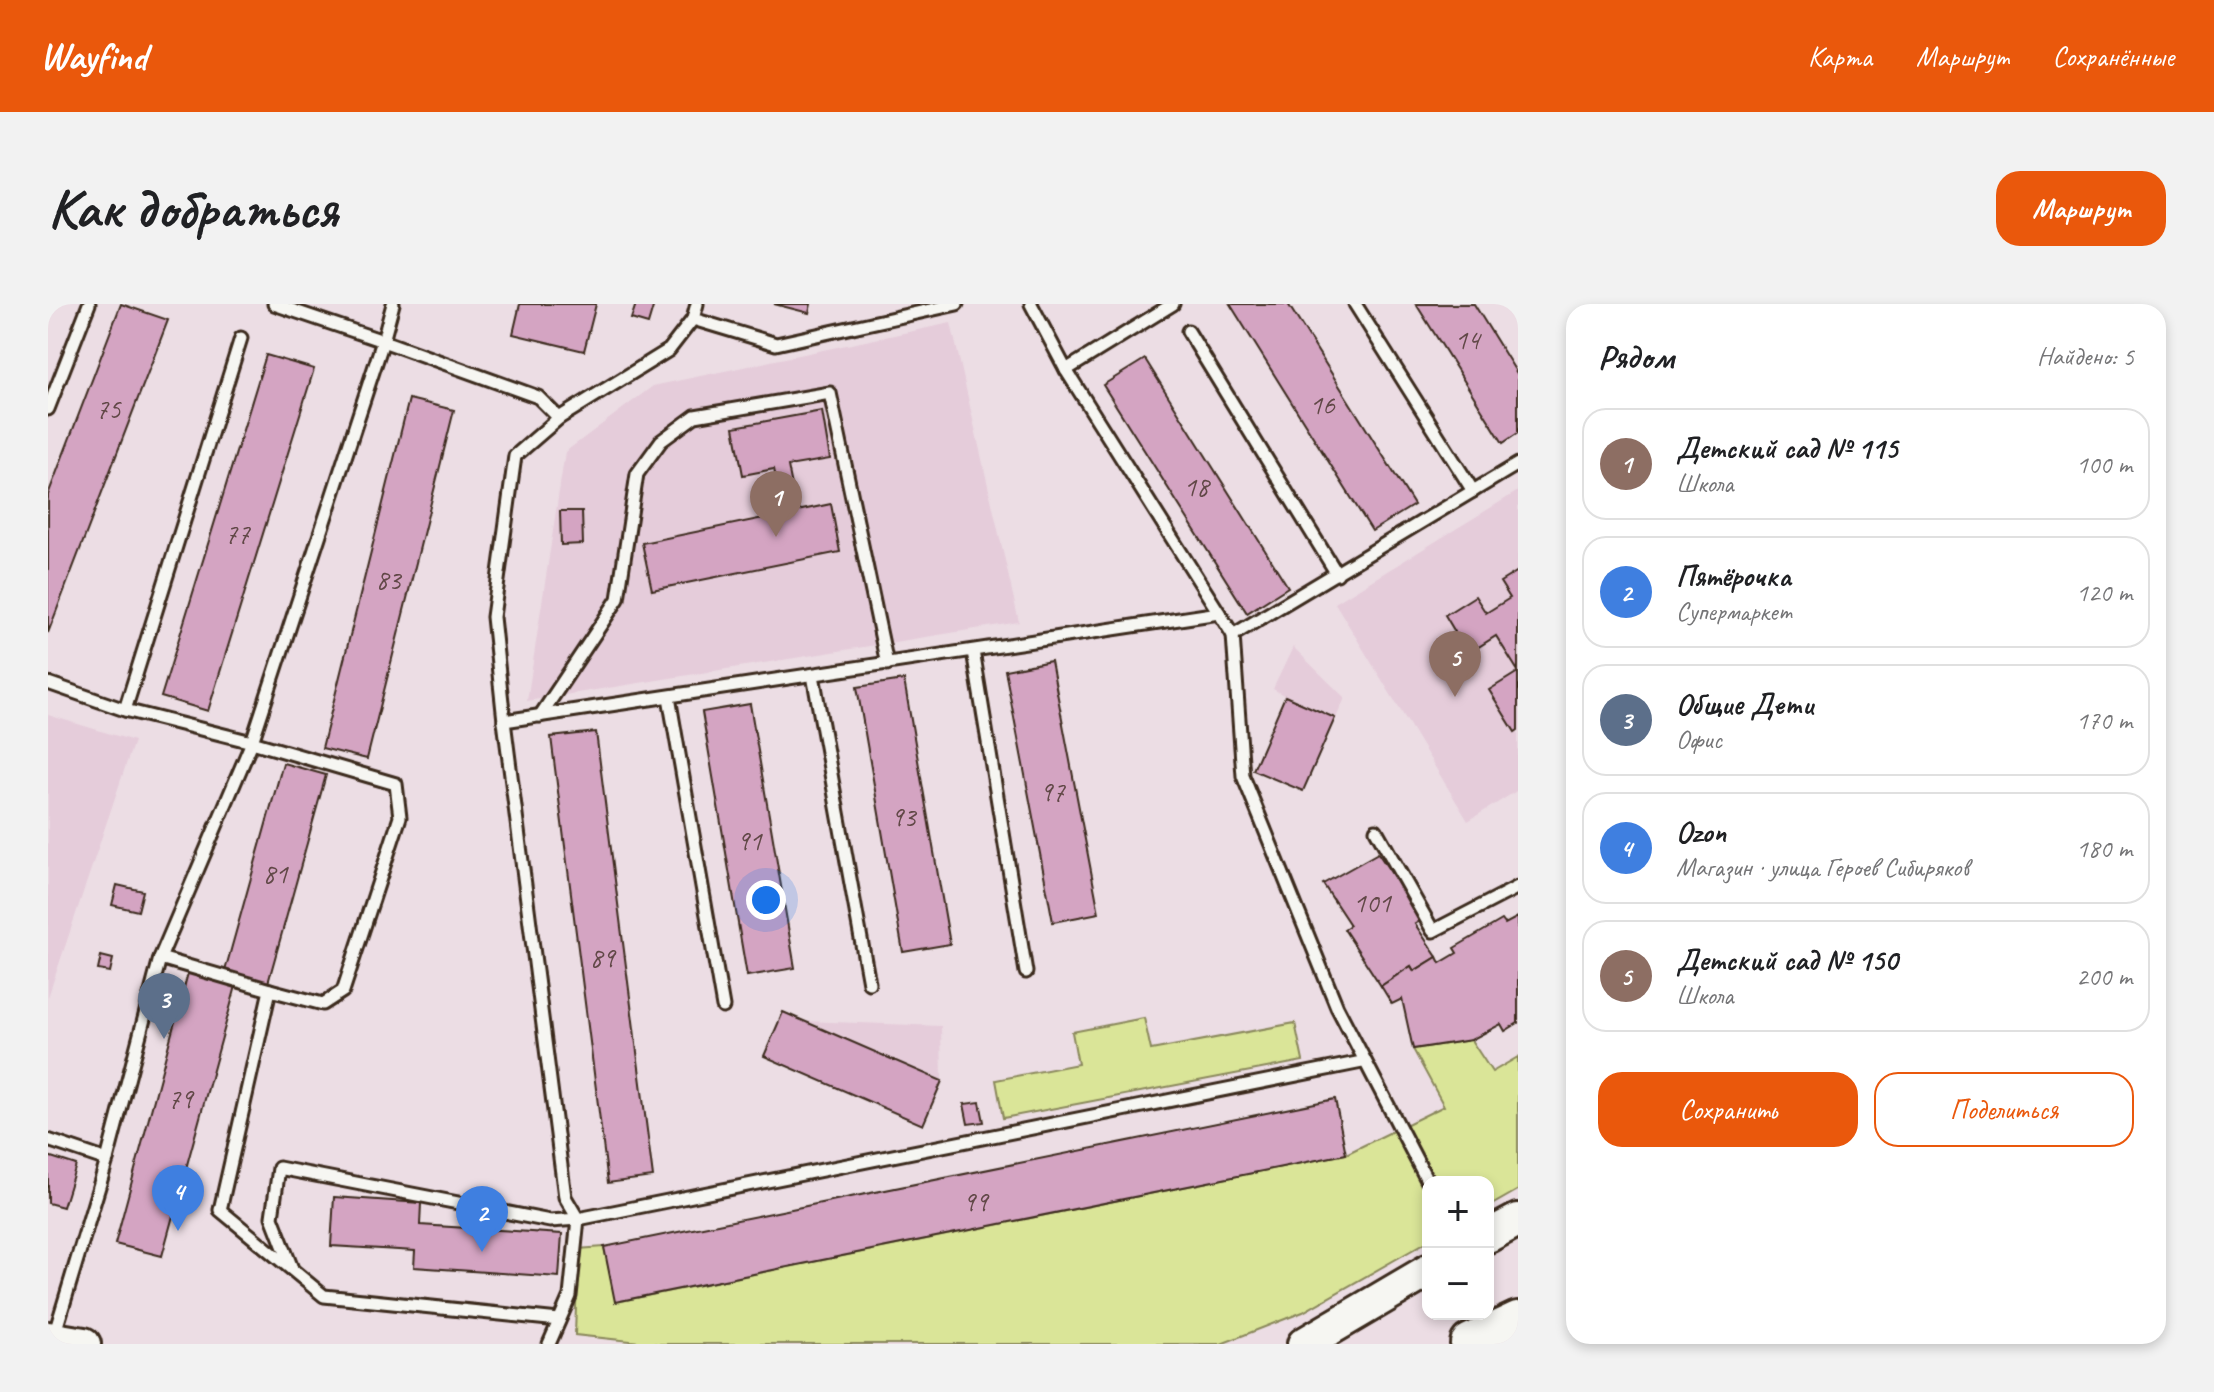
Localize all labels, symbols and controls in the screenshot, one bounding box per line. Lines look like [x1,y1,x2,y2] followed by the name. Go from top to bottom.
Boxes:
[40,33,147,80] text: Wayfind
[1808,39,1872,74] text: Карта
[1916,39,2008,74] text: Маршрут
[2052,39,2174,74] text: Сохранённые
[1996,171,2166,246] button: Маршрут
[48,173,338,244] text: Как добраться
[1454,322,1482,357] house number: 14
[1598,335,1674,378] text: Рядом
[2037,340,2134,373] text: Найдено: 5
[1309,387,1336,422] house number: 16
[95,391,122,426] house number: 75
[1676,429,1898,467] text: Детский сад № 115
[1620,448,1632,481] text: 1
[2076,448,2132,481] text: 100 m
[1676,467,1733,500] text: Школа
[1183,469,1211,504] house number: 18
[750,471,802,537] pin: 1
[224,516,251,551] house number: 77
[1676,557,1791,595] text: Пятёрочка
[375,562,403,597] house number: 83
[1620,576,1632,609] text: 2
[2076,576,2132,609] text: 120 m
[1676,595,1792,628] text: Супермаркет
[1429,631,1481,697] pin: 5
[1676,685,1813,723] text: Общие Дети
[1620,704,1632,737] text: 3
[2076,704,2132,737] text: 170 m
[1676,723,1722,756] text: Офис
[1039,774,1066,809] house number: 97
[890,799,918,834] house number: 93
[1676,813,1726,851] text: Ozon
[736,823,763,858] house number: 91
[1620,832,1632,865] text: 4
[2076,832,2132,865] text: 180 m
[1676,851,1969,884] text: Магазин · улица Героев Сибиряков
[262,856,289,891] house number: 81
[746,880,786,920] your location
[1353,885,1392,920] house number: 101
[589,940,617,975] house number: 89
[1676,941,1898,979] text: Детский сад № 150
[1620,960,1632,993] text: 5
[2076,960,2132,993] text: 200 m
[138,973,190,1039] pin: 3
[1676,979,1733,1012] text: Школа
[1598,1072,1858,1147] button: Сохранить
[1874,1072,2134,1147] button: Поделиться
[167,1081,195,1116] house number: 79
[152,1165,204,1231] pin: 4
[1422,1176,1494,1320] map controls
[1422,1176,1494,1248] button: +
[962,1184,990,1219] house number: 99
[456,1186,508,1252] pin: 2
[1422,1248,1494,1320] button: −

